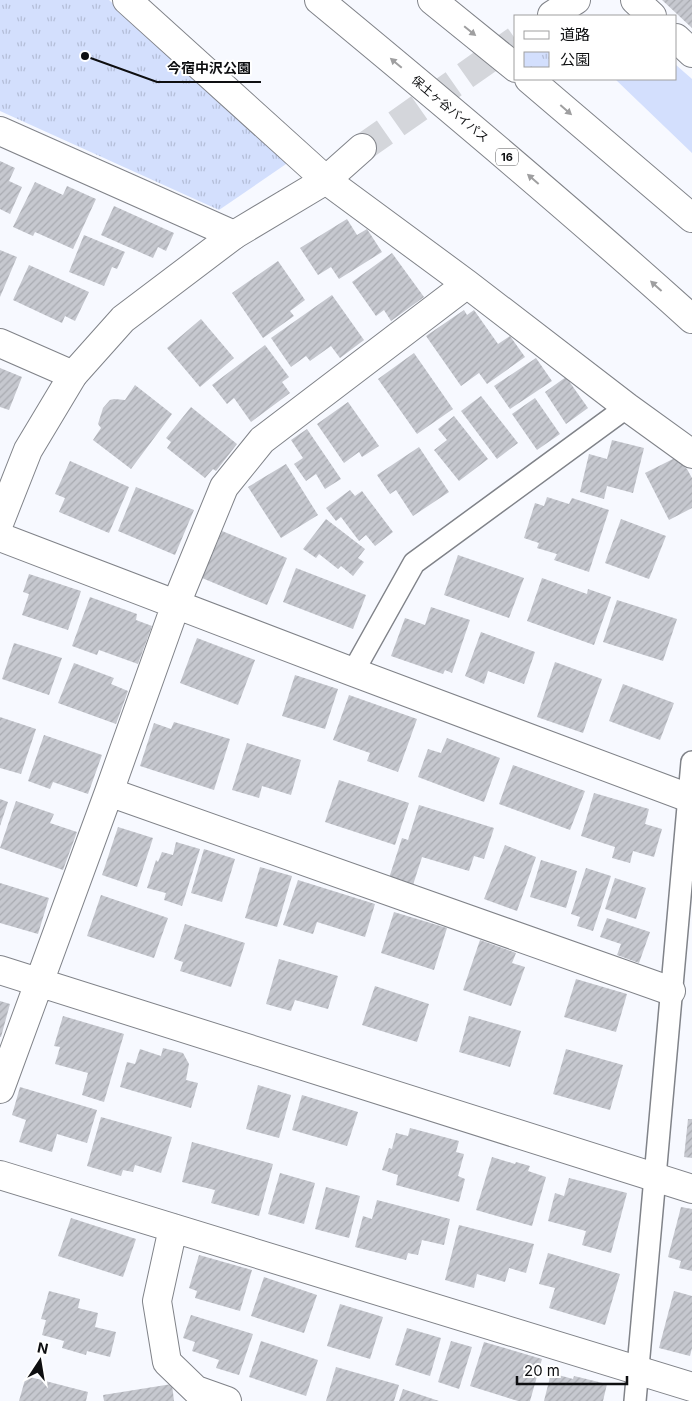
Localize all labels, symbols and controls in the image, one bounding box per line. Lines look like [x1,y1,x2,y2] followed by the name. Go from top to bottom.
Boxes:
[514,15,677,80] legend
[463,25,476,36] one-way arrow
[560,25,590,44] text: 道路
[560,50,590,69] text: 公園
[157,53,261,82] callout: 今宿中沢公園
[389,58,402,69] one-way arrow
[167,59,251,76] text: 今宿中沢公園
[409,72,492,145] street label: 保土ヶ谷バイパス
[560,104,572,116] one-way arrow
[496,148,518,166] road number: 16
[527,174,540,185] one-way arrow
[650,280,662,292] one-way arrow
[15,1336,65,1386] north arrow
[36,1338,50,1357] text: N
[517,1354,627,1386] scale bar
[524,1361,560,1380] text: 20 m

